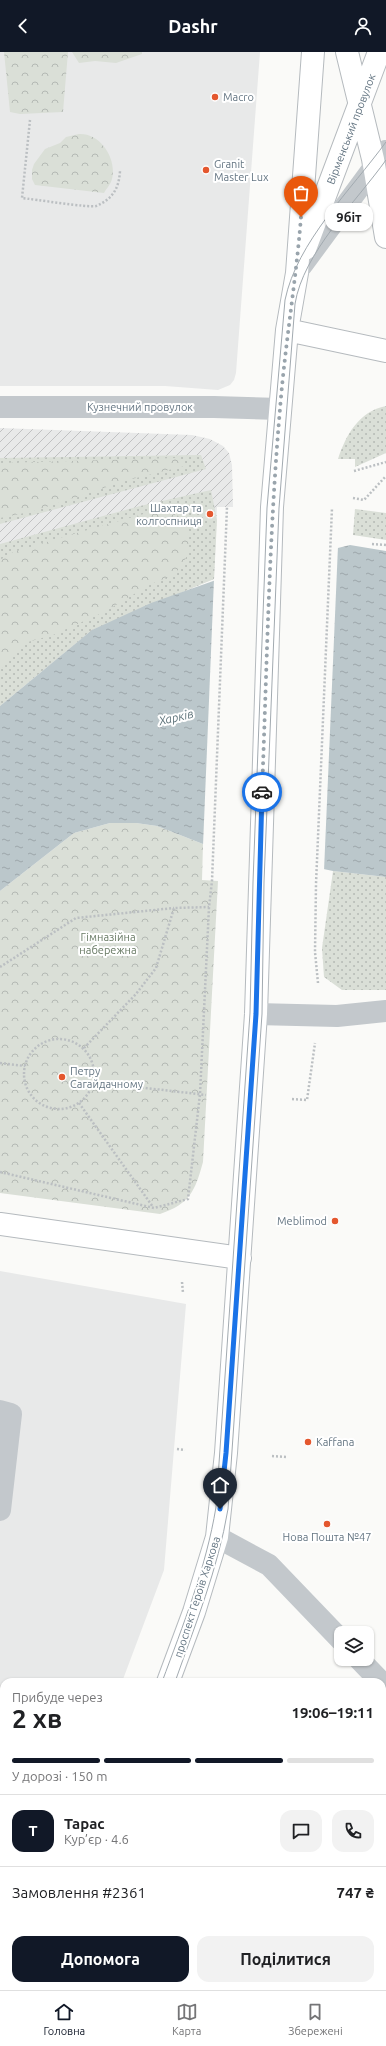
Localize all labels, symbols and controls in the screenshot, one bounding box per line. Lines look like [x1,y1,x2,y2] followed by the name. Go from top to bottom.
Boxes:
[12,15,34,37] icon: back
[352,15,374,37] icon: person
[168,16,218,36] text: Dashr
[324,72,378,186] street label: Вірменський провулок
[223,91,254,103] place label: Macro
[210,92,220,102] marker: Macro
[214,158,269,183] place label: Granit Master Lux
[201,165,211,175] marker: Granit Master Lux
[284,176,318,217] pin
[290,182,312,204] icon: bag
[325,203,373,231] callout: 9біт
[336,210,362,224] text: 9біт
[87,401,193,413] street label: Кузнечний провулок
[136,502,202,527] place label: Шахтар та колгоспниця
[205,509,215,519] marker: Шахтар та колгоспниця
[156,707,195,728] water label: Харків
[242,772,282,812] courier
[251,781,273,803] icon: car
[79,931,137,956] park label: Гімназійна набережна
[70,1065,144,1090] place label: Петру Сагайдачному
[57,1072,67,1082] marker: Петру Сагайдачному
[277,1215,327,1227] place label: Meblimod
[330,1216,340,1226] marker: Meblimod
[316,1436,354,1448] place label: Kaffana
[303,1437,313,1447] marker: Kaffana
[203,1468,237,1509] pin
[209,1474,231,1496] icon: home
[322,1519,332,1529] marker: Нова Пошта №47
[283,1531,371,1543] place label: Нова Пошта №47
[172,1535,222,1659] street label: проспект Героїв Харкова
[334,1626,374,1666] map controls
[334,1626,374,1666] button: layers
[12,1690,103,1704] text: Прибуде через
[12,1704,62,1733] text: 2 хв
[291,1704,374,1721] text: 19:06–19:11
[12,1769,107,1783] text: У дорозі · 150 m
[280,1810,322,1852] button: chat
[332,1810,374,1852] button: phone
[64,1815,105,1832] text: Тарас
[28,1822,38,1839] text: Т
[64,1832,129,1846] text: Кур’єр · 4.6
[12,1884,146,1901] text: Замовлення #2361
[337,1884,374,1901] text: 747 ₴
[12,1936,189,1982] button: Допомога
[197,1936,374,1982] button: Поділитися
[43,2001,85,2037] tab: Головна
[172,2001,201,2037] tab: Карта
[288,2001,343,2037] tab: Збережені

